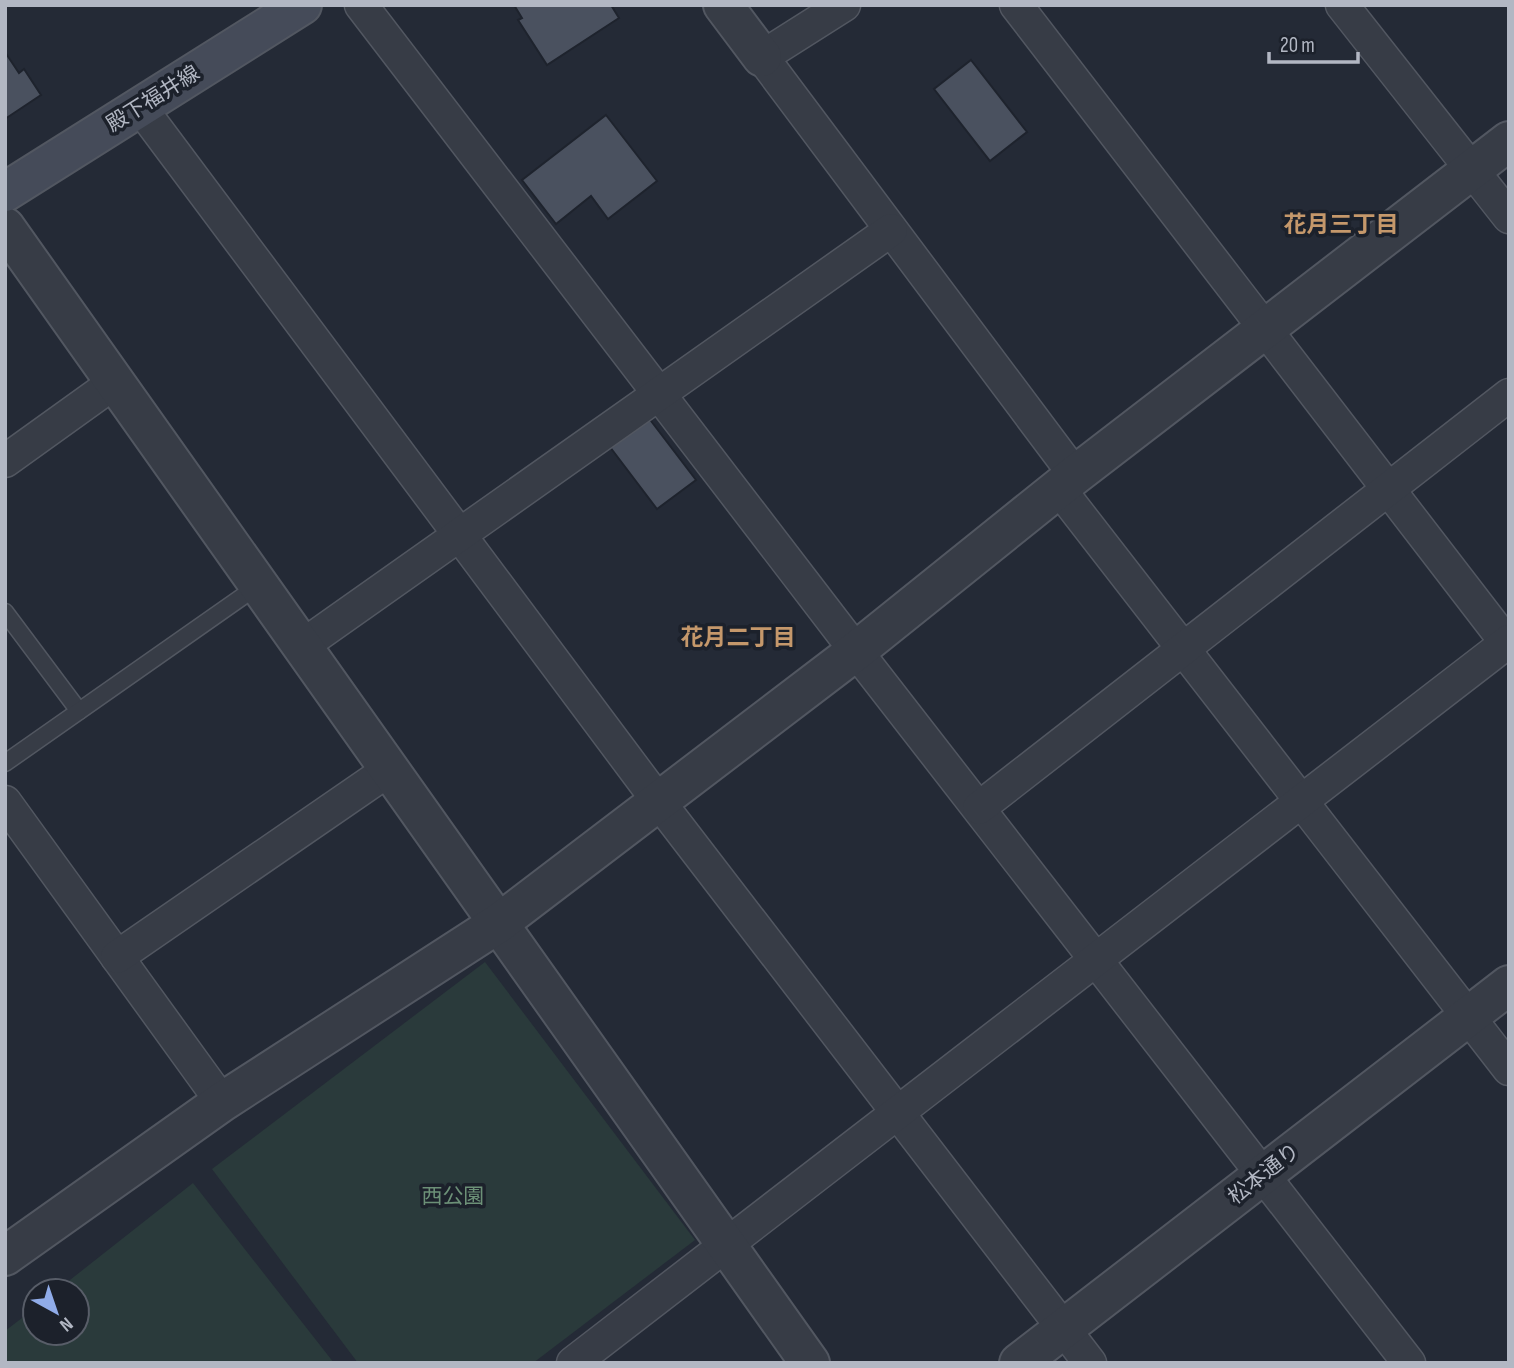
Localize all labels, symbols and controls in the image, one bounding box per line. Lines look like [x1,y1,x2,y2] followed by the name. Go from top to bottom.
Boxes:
[1269,21,1358,65] scale bar
[1280,33,1315,58] text: 20 m
[102,61,204,137] street label: 殿下福井線
[1284,211,1399,239] district label: 花月三丁目
[681,624,796,652] district label: 花月二丁目
[1223,1138,1305,1210] street label: 松本通り
[422,1184,485,1209] park label: 西公園
[21,1277,91,1347] north arrow
[55,1312,77,1336] text: N

